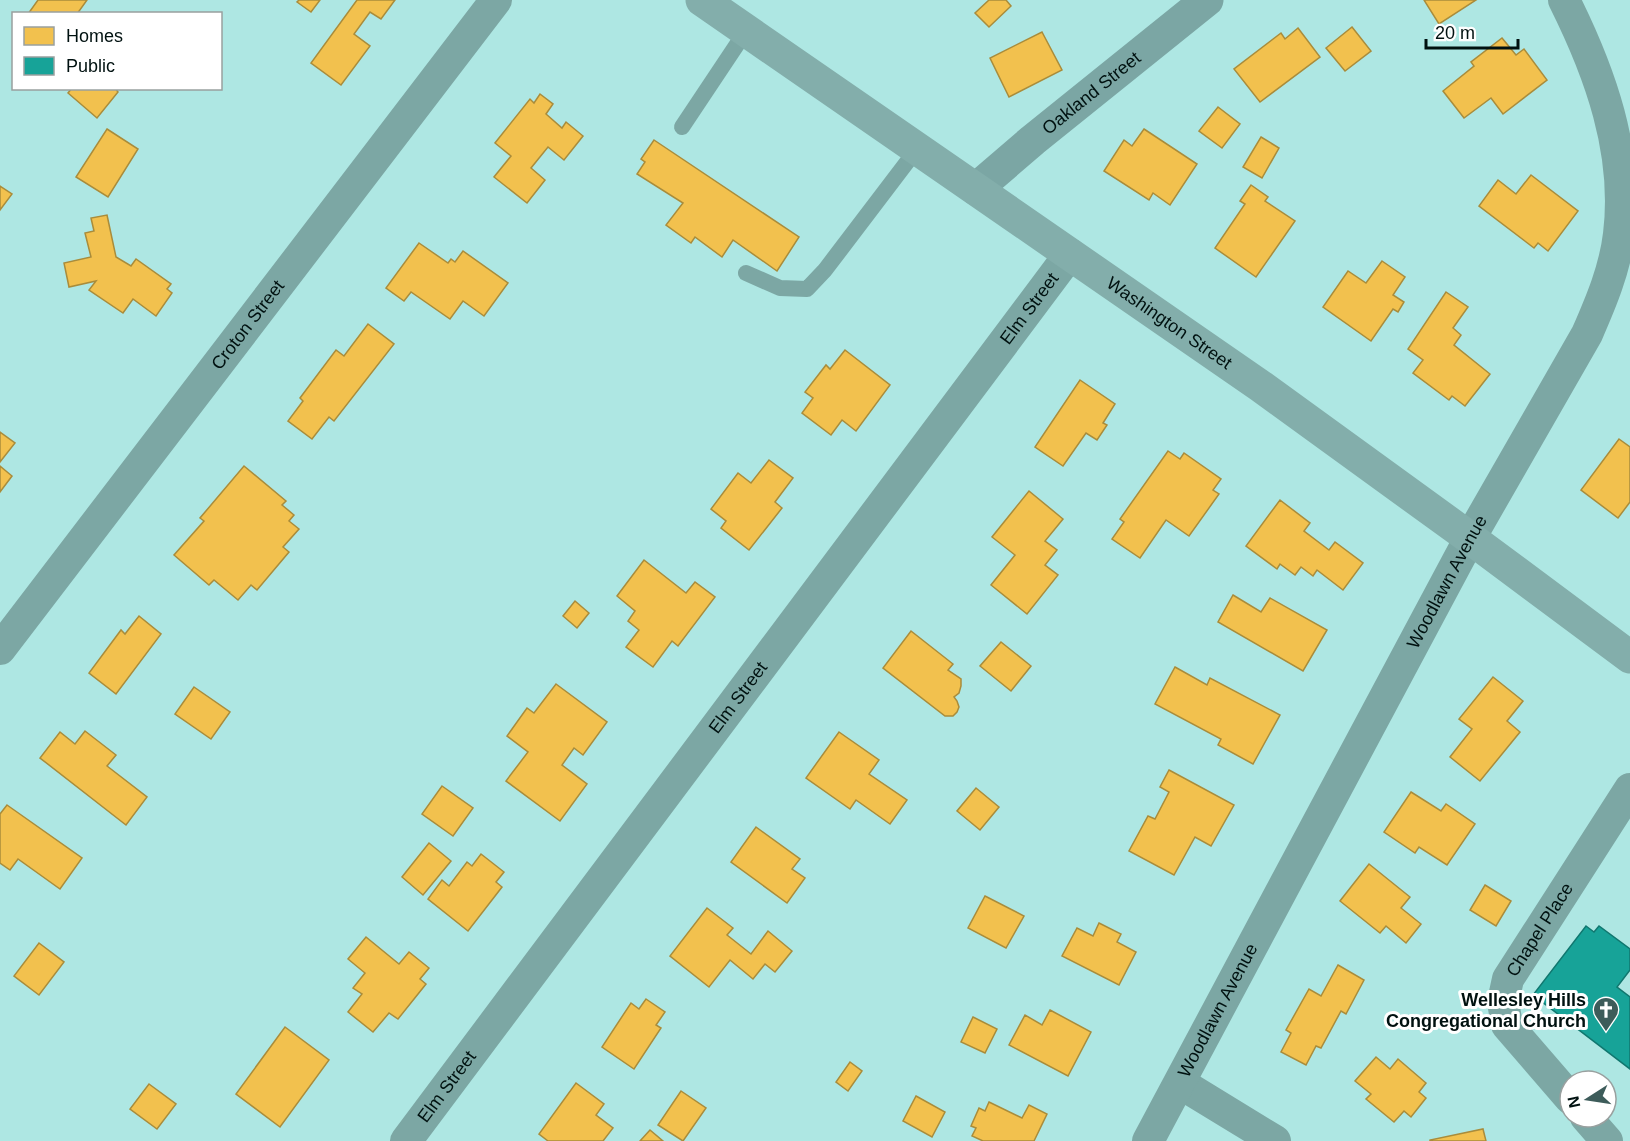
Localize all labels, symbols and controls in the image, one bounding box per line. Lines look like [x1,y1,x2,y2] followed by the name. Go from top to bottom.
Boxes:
[12,12,222,90] legend
[1426,12,1518,50] scale bar
[1435,23,1475,43] text: 20 m
[66,26,123,46] text: Homes
[1038,48,1144,139] street label: Oakland Street
[66,56,115,76] text: Public
[996,269,1062,348] street label: Elm Street
[1103,273,1236,373] street label: Washington Street
[207,276,288,373] street label: Croton Street
[1403,512,1491,652] street label: Woodlawn Avenue
[705,658,771,737] street label: Elm Street
[1502,879,1577,980] street label: Chapel Place
[1174,940,1262,1081] street label: Woodlawn Avenue
[1386,990,1586,1031] place label: Wellesley Hills Congregational Church
[1591,995,1621,1033] church icon: Wellesley Hills Congregational Church
[414,1047,480,1126] street label: Elm Street
[1558,1069,1618,1129] north arrow
[1564,1095,1583,1109] text: N

